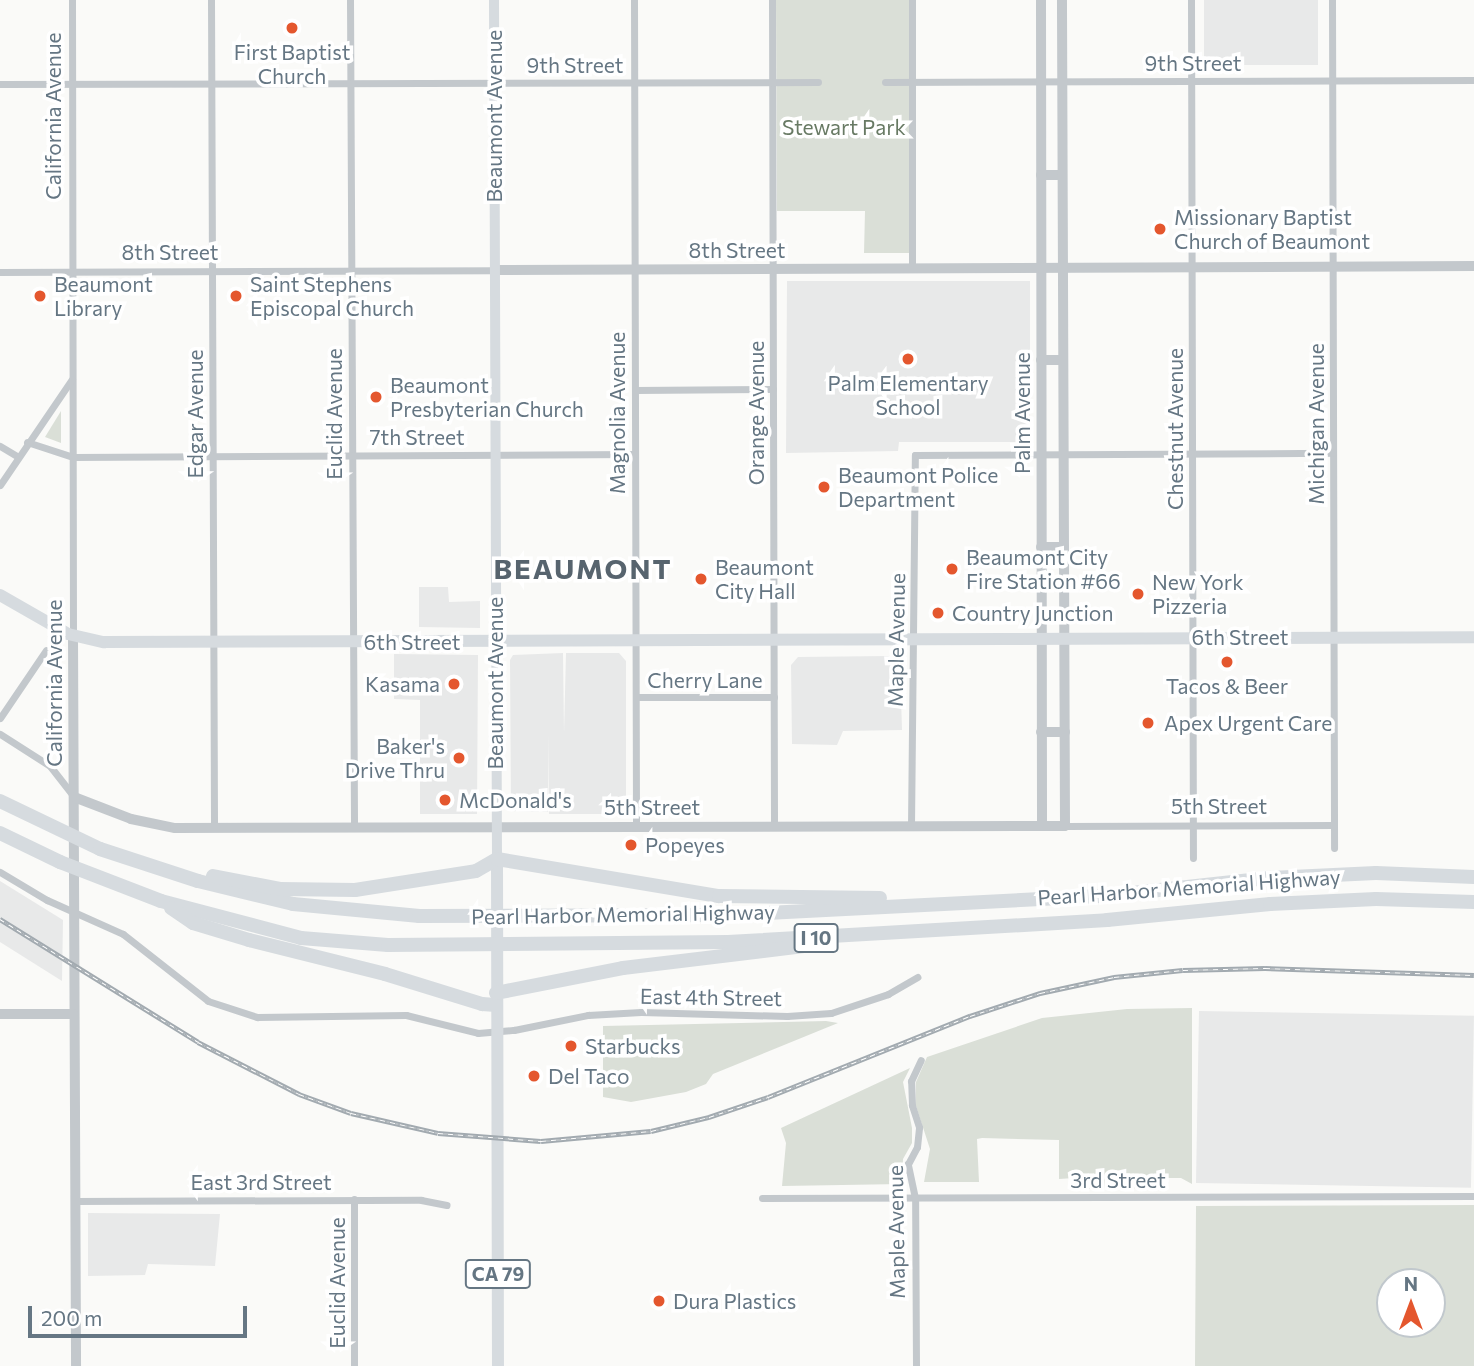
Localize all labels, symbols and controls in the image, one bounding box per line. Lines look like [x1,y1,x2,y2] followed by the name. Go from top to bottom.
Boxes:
[284,20,300,36] marker: First Baptist Church
[481,30,507,202] street label: Beaumont Avenue
[40,32,66,200] street label: California Avenue
[234,39,350,89] place label: First Baptist Church
[1145,50,1241,76] street label: 9th Street
[527,52,623,78] street label: 9th Street
[782,114,906,140] park label: Stewart Park
[1174,204,1370,254] place label: Missionary Baptist Church of Beaumont
[1152,221,1168,237] marker: Missionary Baptist Church of Beaumont
[689,237,785,263] street label: 8th Street
[122,239,218,265] street label: 8th Street
[54,271,153,321] place label: Beaumont Library
[250,271,414,321] place label: Saint Stephens Episcopal Church
[32,288,48,304] marker: Beaumont Library
[228,288,244,304] marker: Saint Stephens Episcopal Church
[604,332,630,494] street label: Magnolia Avenue
[743,341,769,485] street label: Orange Avenue
[1303,343,1329,505] street label: Michigan Avenue
[321,348,347,480] street label: Euclid Avenue
[1162,348,1188,510] street label: Chestnut Avenue
[182,349,208,479] street label: Edgar Avenue
[900,351,916,367] marker: Palm Elementary School
[1009,352,1035,474] street label: Palm Avenue
[828,370,988,420] place label: Palm Elementary School
[390,372,584,422] place label: Beaumont Presbyterian Church
[368,389,384,405] marker: Beaumont Presbyterian Church
[369,424,465,450] street label: 7th Street
[838,462,998,512] place label: Beaumont Police Department
[816,479,832,495] marker: Beaumont Police Department
[966,544,1121,594] place label: Beaumont City Fire Station #66
[495,551,671,585] district label: BEAUMONT
[715,554,814,604] place label: Beaumont City Hall
[944,561,960,577] marker: Beaumont City Fire Station #66
[1152,569,1244,619] place label: New York Pizzeria
[693,571,709,587] marker: Beaumont City Hall
[882,573,910,707] street label: Maple Avenue
[1130,586,1146,602] marker: New York Pizzeria
[482,597,508,769] street label: Beaumont Avenue
[41,599,67,767] street label: California Avenue
[952,600,1113,626] place label: Country Junction
[930,605,946,621] marker: Country Junction
[1192,624,1288,650] street label: 6th Street
[364,629,460,655] street label: 6th Street
[1219,654,1235,670] marker: Tacos & Beer
[647,667,763,693] street label: Cherry Lane
[365,671,440,697] place label: Kasama
[1166,673,1288,699] place label: Tacos & Beer
[446,676,462,692] marker: Kasama
[1164,710,1332,736] place label: Apex Urgent Care
[1138,713,1158,733] marker: Apex Urgent Care
[345,733,445,783] place label: Baker's Drive Thru
[451,750,467,766] marker: Baker's Drive Thru
[459,787,572,813] place label: McDonald's
[437,792,453,808] marker: McDonald's
[1171,793,1267,819] street label: 5th Street
[604,794,700,820] street label: 5th Street
[645,832,725,858] place label: Popeyes
[623,837,639,853] marker: Popeyes
[1037,864,1341,910] street label: Pearl Harbor Memorial Highway
[471,899,775,929] street label: Pearl Harbor Memorial Highway
[793,922,839,954] road number: I 10
[640,983,782,1011] street label: East 4th Street
[585,1033,681,1059] place label: Starbucks
[563,1038,579,1054] marker: Starbucks
[548,1063,629,1089] place label: Del Taco
[526,1068,542,1084] marker: Del Taco
[882,1165,910,1299] street label: Maple Avenue
[1070,1167,1166,1193] street label: 3rd Street
[190,1169,332,1195] street label: East 3rd Street
[324,1217,350,1349] street label: Euclid Avenue
[465,1258,531,1290] road number: CA 79
[1376,1268,1446,1338] north arrow
[1404,1272,1418,1295] text: N
[673,1288,796,1314] place label: Dura Plastics
[32,1292,250,1336] scale bar
[651,1293,667,1309] marker: Dura Plastics
[41,1305,102,1330] text: 200 m

